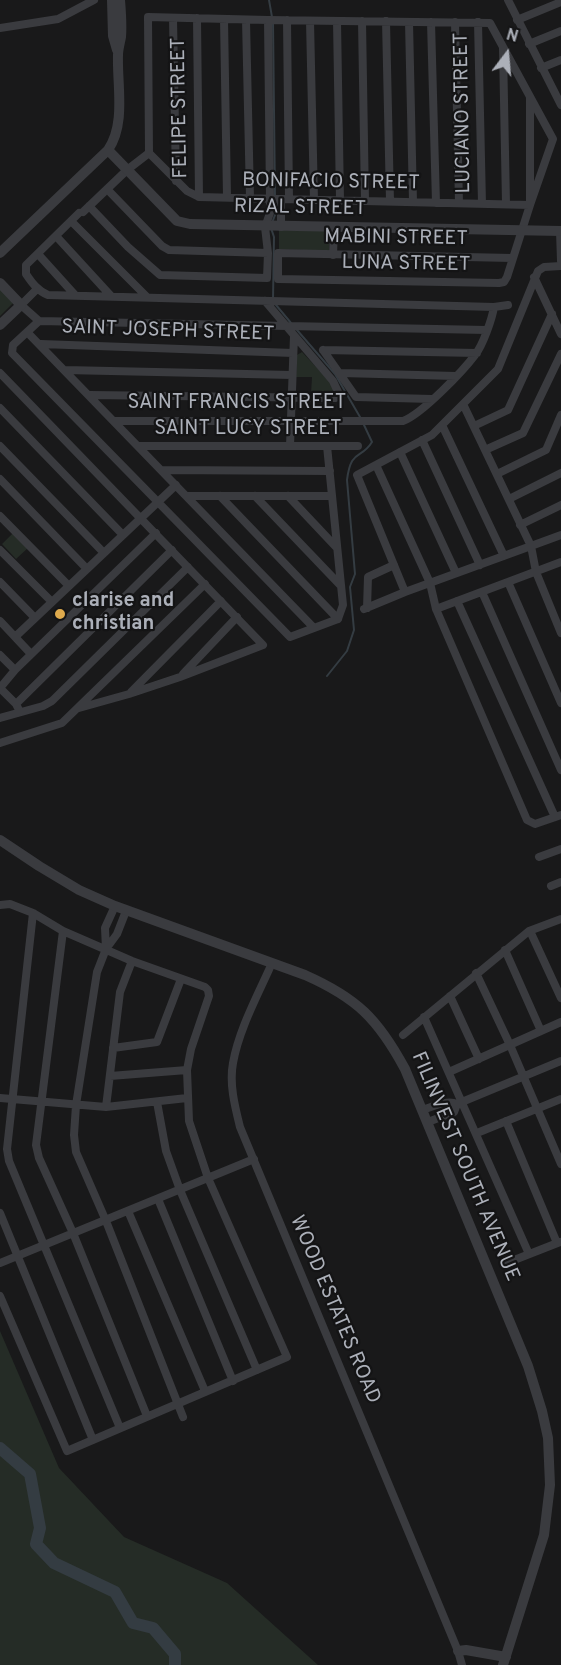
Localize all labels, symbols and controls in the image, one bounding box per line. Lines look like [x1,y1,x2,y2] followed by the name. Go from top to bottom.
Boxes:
[477,24,537,84] north arrow
[504,25,520,48] text: N
[451,32,477,194] street label: LUCIANO STREET
[168,37,194,179] street label: FELIPE STREET
[242,169,420,197] street label: BONIFACIO STREET
[234,196,366,222] street label: RIZAL STREET
[324,226,468,252] street label: MABINI STREET
[341,252,471,278] street label: LUNA STREET
[61,316,275,348] street label: SAINT JOSEPH STREET
[127,392,347,416] street label: SAINT FRANCIS STREET
[154,418,342,442] street label: SAINT LUCY STREET
[72,590,174,637] place label: clarise and christian
[53,607,67,621] marker: clarise and christian
[405,1049,523,1285] street label: FILINVEST SOUTH AVENUE
[283,1212,385,1408] street label: WOOD ESTATES ROAD

